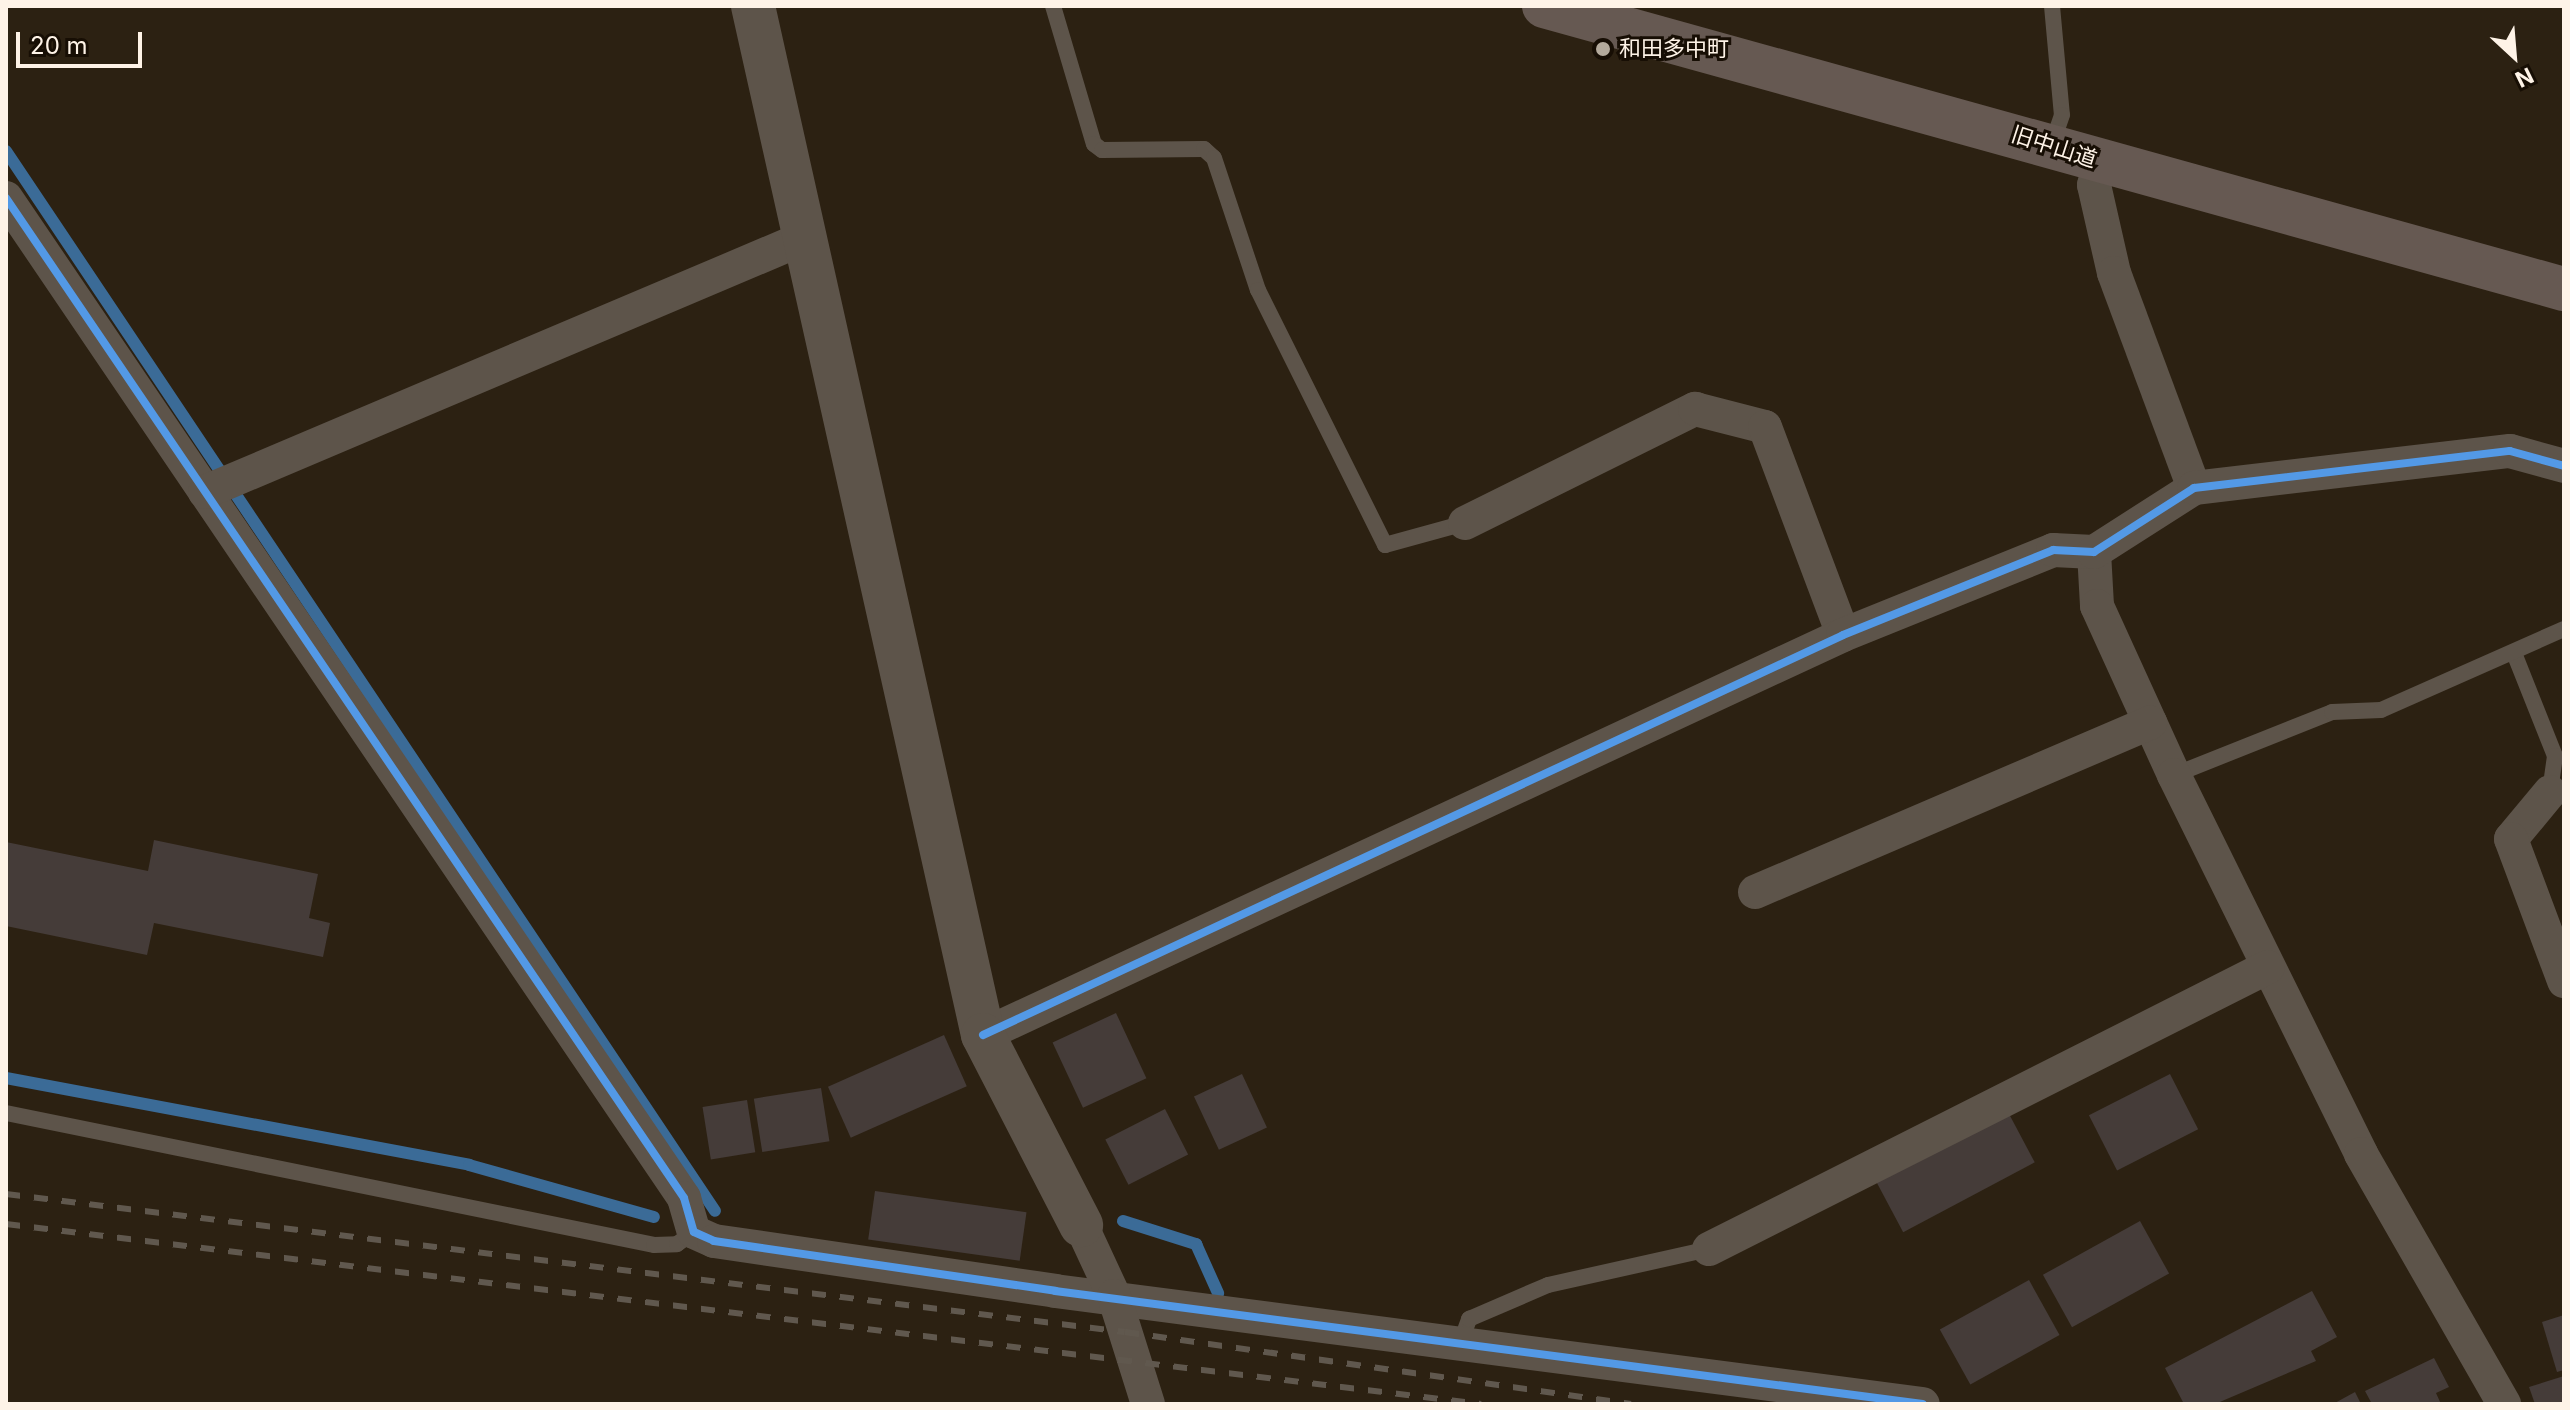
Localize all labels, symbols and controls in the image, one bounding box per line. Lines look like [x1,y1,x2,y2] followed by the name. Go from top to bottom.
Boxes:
[20,16,146,66] scale bar
[2474,16,2554,96] north arrow
[30,31,88,60] text: 20 m
[1619,36,1729,62] place label: 和田多中町
[1594,40,1612,58] marker: 和田多中町
[2511,62,2538,93] text: N
[2008,121,2100,173] street label: 旧中山道

